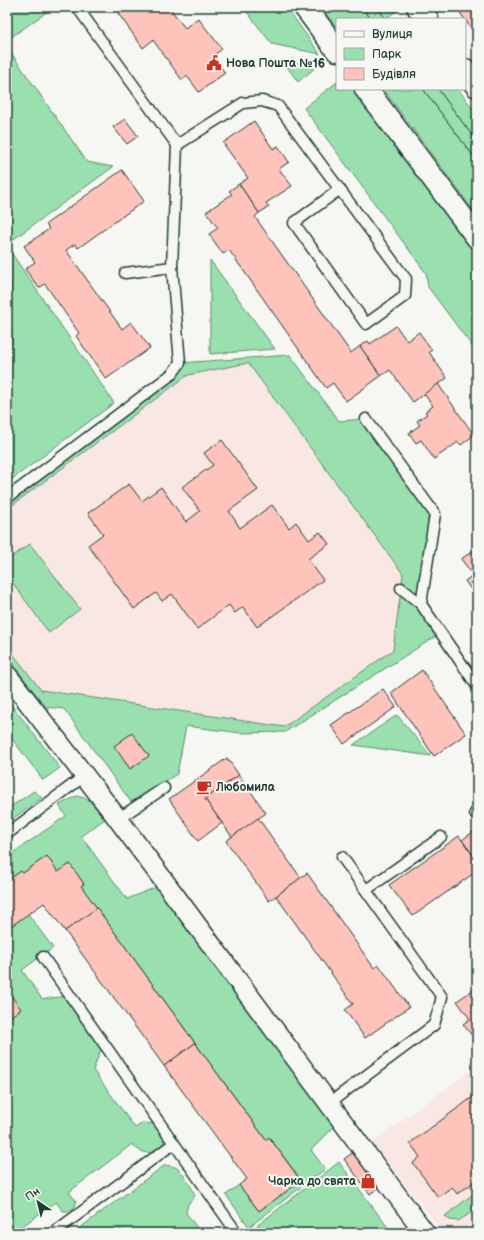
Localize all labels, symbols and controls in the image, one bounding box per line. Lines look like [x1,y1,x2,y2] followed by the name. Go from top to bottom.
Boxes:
[336,18,466,90] legend
[372,27,413,42] text: Вулиця
[372,47,402,62] text: Парк
[205,54,223,72] public building icon: Нова Пошта №16
[226,56,325,71] place label: Нова Пошта №16
[372,67,416,82] text: Будівля
[195,778,213,796] cafe icon: Любомила
[215,780,276,795] place label: Любомила
[359,1172,377,1190] shop icon: Чарка до свята
[268,1174,357,1189] place label: Чарка до свята
[18,1182,58,1222] north arrow
[23,1185,42,1204] text: Пн

